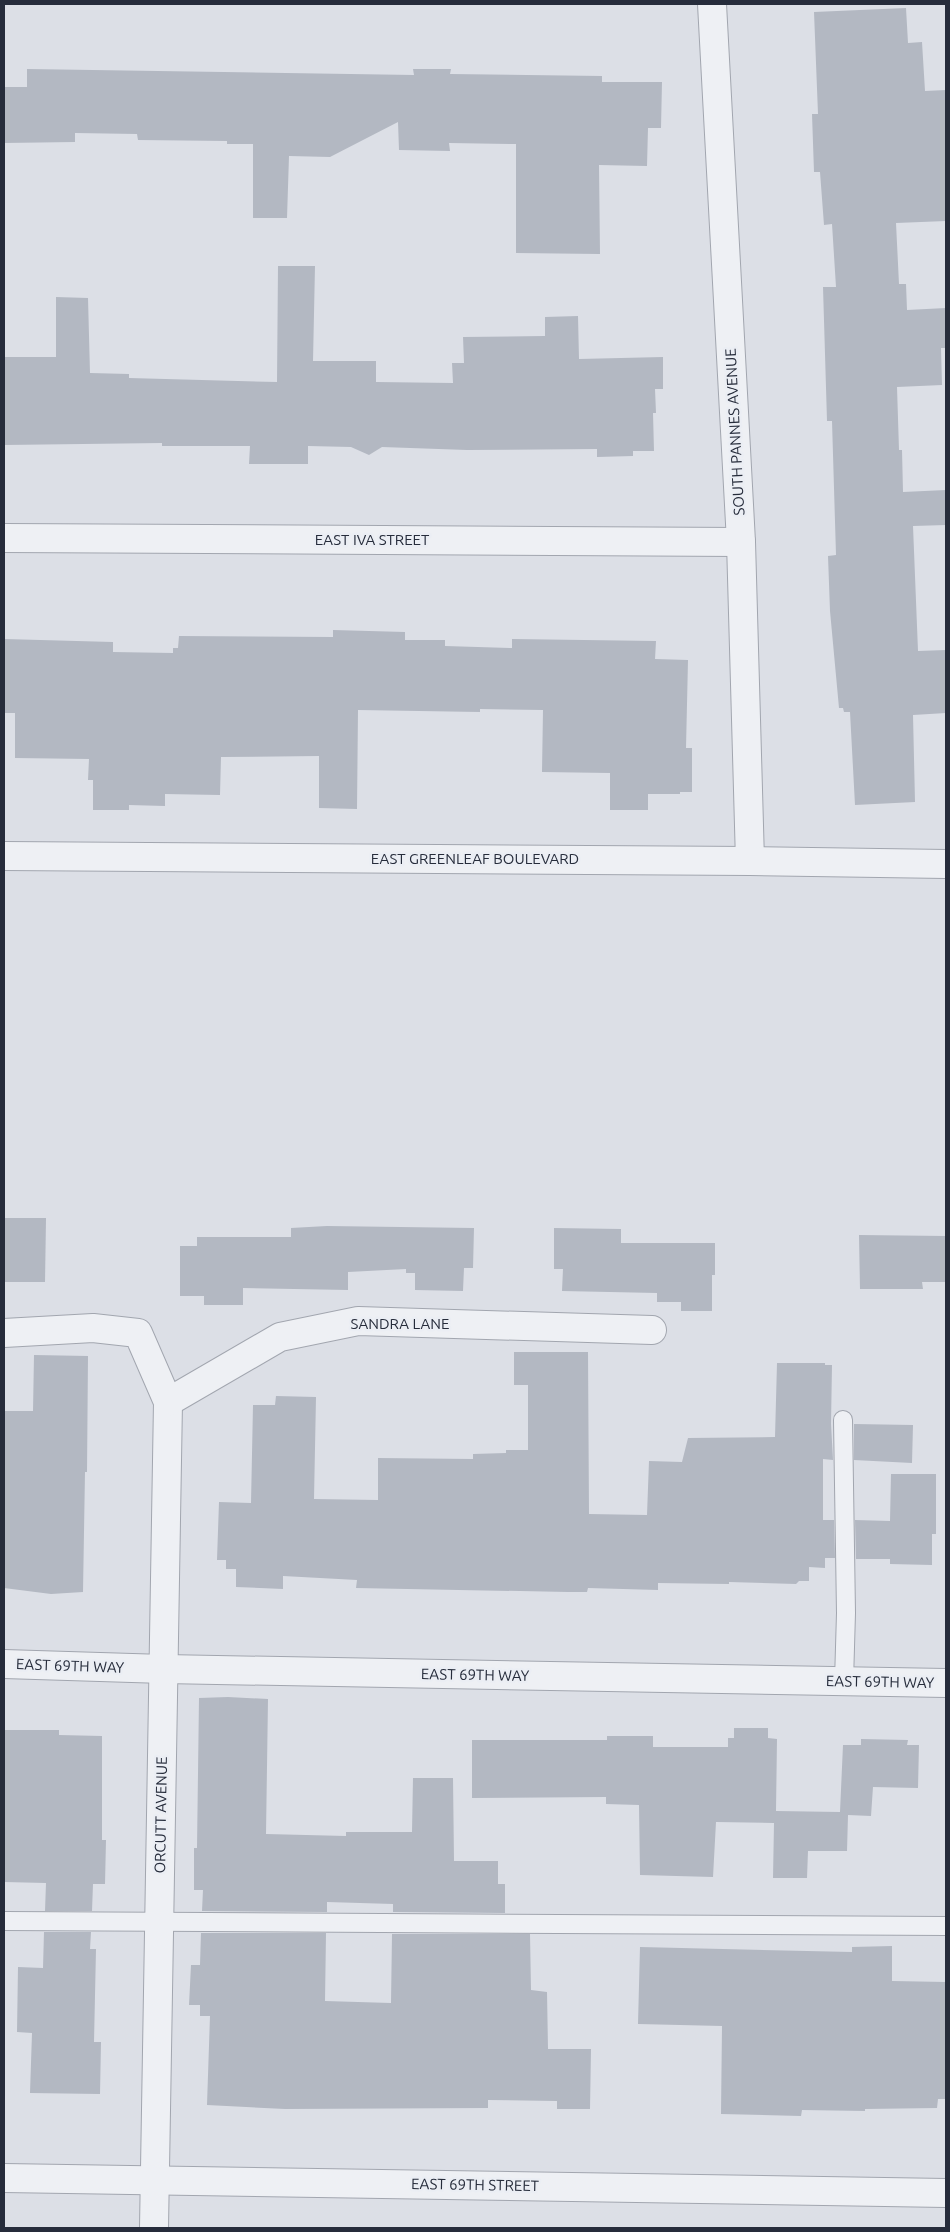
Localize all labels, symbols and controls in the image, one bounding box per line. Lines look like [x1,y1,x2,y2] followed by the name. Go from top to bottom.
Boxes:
[722,348,747,516] street label: SOUTH PANNES AVENUE
[315,531,430,548] street label: EAST IVA STREET
[371,850,579,867] street label: EAST GREENLEAF BOULEVARD
[351,1315,449,1332] street label: SANDRA LANE
[16,1655,125,1676] street label: EAST 69TH WAY
[421,1665,530,1684] street label: EAST 69TH WAY
[826,1672,935,1691] street label: EAST 69TH WAY
[151,1756,170,1874] street label: ORCUTT AVENUE
[411,2175,540,2194] street label: EAST 69TH STREET

